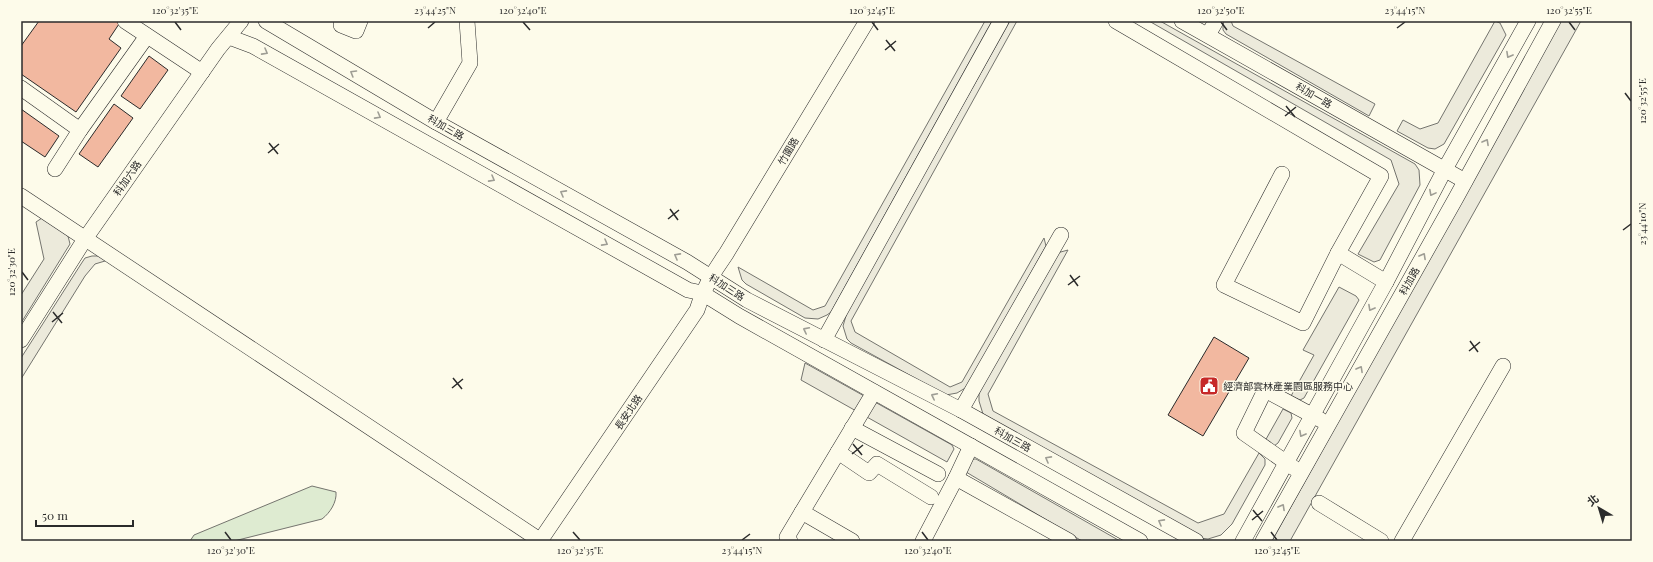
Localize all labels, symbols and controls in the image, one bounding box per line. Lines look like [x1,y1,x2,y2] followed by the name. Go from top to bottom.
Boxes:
[152,3,198,17] text: 120°32'35"E
[414,3,456,17] text: 23°44'25"N
[499,3,547,17] text: 120°32'40"E
[849,3,895,17] text: 120°32'45"E
[1197,3,1245,17] text: 120°32'50"E
[1385,3,1425,17] text: 23°44'15"N
[1546,3,1592,17] text: 120°32'55"E
[261,48,268,55] one-way arrow
[1506,51,1514,58] one-way arrow
[350,70,357,77] one-way arrow
[1635,78,1649,124] text: 120°32'55"E
[1293,79,1335,111] street label: 科加一路
[374,111,381,118] one-way arrow
[425,111,467,143] street label: 科加三路
[774,135,802,167] street label: 竹圍路
[1481,139,1488,146] one-way arrow
[110,158,144,198] street label: 科加六路
[488,175,495,182] one-way arrow
[1429,189,1437,196] one-way arrow
[560,190,567,197] one-way arrow
[1635,203,1649,245] text: 23°44'10"N
[601,238,608,245] one-way arrow
[4,248,18,296] text: 120°32'30"E
[1419,253,1426,260] one-way arrow
[674,254,681,261] one-way arrow
[1396,264,1422,298] street label: 科加路
[706,270,748,304] street label: 科加三路
[1368,304,1376,311] one-way arrow
[803,328,810,335] one-way arrow
[1355,366,1362,373] one-way arrow
[1198,375,1220,397] public building icon: 經濟部雲林產業園區服務中心
[1223,379,1353,393] place label: 經濟部雲林產業園區服務中心
[611,392,645,432] street label: 長安北路
[931,394,938,401] one-way arrow
[992,423,1034,455] street label: 科加三路
[1299,430,1306,437] one-way arrow
[1045,456,1052,463] one-way arrow
[1579,488,1619,528] north arrow
[1584,490,1601,509] text: 北
[36,502,133,528] scale bar
[1278,504,1285,511] one-way arrow
[42,507,68,523] text: 50 m
[1158,519,1166,527] one-way arrow
[207,543,255,557] text: 120°32'30"E
[557,543,603,557] text: 120°32'35"E
[722,543,762,557] text: 23°44'15"N
[904,543,952,557] text: 120°32'40"E
[1254,543,1300,557] text: 120°32'45"E

